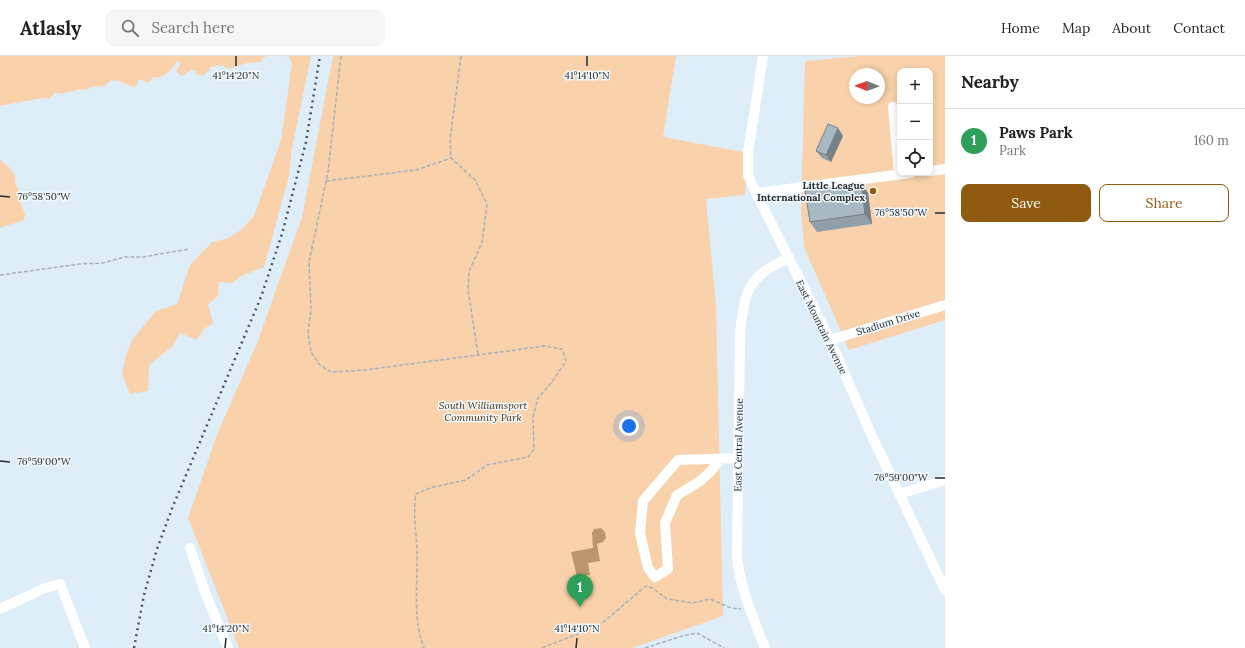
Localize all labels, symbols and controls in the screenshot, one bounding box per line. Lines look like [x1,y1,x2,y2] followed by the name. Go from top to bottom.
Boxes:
[105,10,385,46] search box
[20,16,81,40] text: Atlasly
[119,17,141,39] icon: search
[151,18,235,37] text: Search here
[1001,19,1040,37] text: Home
[1062,19,1090,37] text: Map
[1112,19,1151,37] text: About
[1173,19,1225,37] text: Contact
[849,68,885,104] north arrow
[897,68,933,176] map controls
[897,68,933,104] button: +
[213,69,260,82] text: 41°14'20"N
[564,69,610,82] text: 41°14'10"N
[961,71,1019,93] text: Nearby
[897,104,933,140] button: −
[999,123,1073,142] text: Paws Park
[971,132,977,149] text: 1
[1194,132,1229,149] text: 160 m
[897,140,933,176] button: locate
[999,142,1026,159] text: Park
[757,179,866,204] place label: Little League International Complex
[961,184,1091,222] button: Save
[1099,184,1229,222] button: Share
[868,186,878,196] marker: Little League International Complex
[18,190,71,203] text: 76°58'50"W
[875,206,928,219] text: 76°58'50"W
[793,278,850,377] street label: East Mountain Avenue
[855,306,922,338] street label: Stadium Drive
[731,398,746,492] street label: East Central Avenue
[439,399,528,424] park label: South Williamsport Community Park
[619,416,639,436] your location
[17,455,72,468] text: 76°59'00"W
[874,471,929,484] text: 76°59'00"W
[567,574,593,607] pin: 1
[203,622,250,635] text: 41°14'20"N
[554,622,600,635] text: 41°14'10"N

